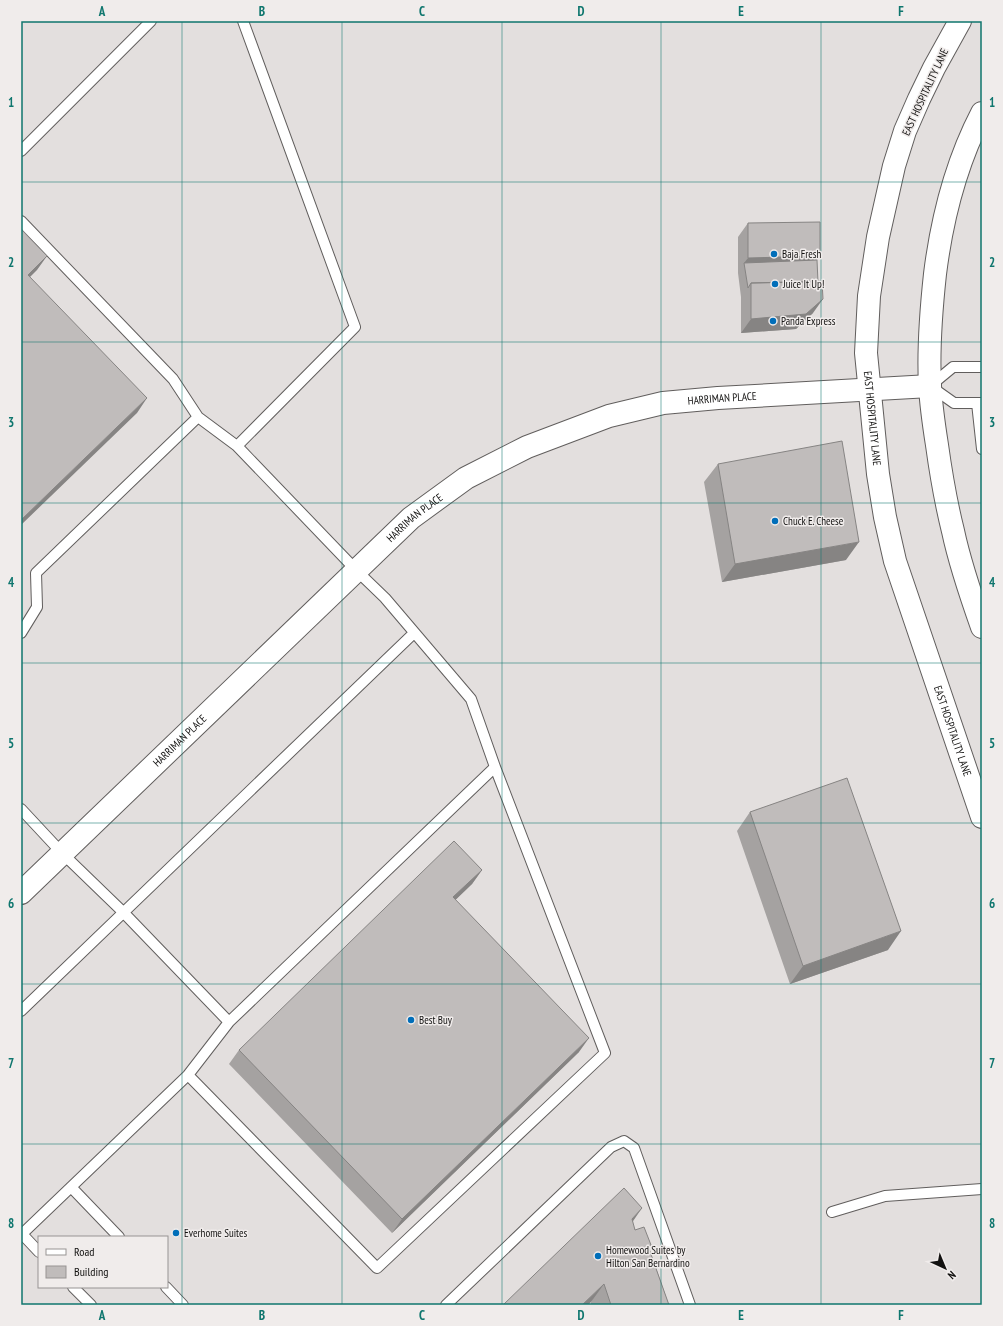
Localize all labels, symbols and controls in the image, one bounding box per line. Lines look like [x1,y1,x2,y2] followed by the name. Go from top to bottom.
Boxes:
[98,3,106,20] text: A
[259,3,265,20] text: B
[419,3,425,20] text: C
[578,3,585,20] text: D
[738,3,744,20] text: E
[898,3,904,20] text: F
[899,46,951,138] street label: EAST HOSPITALITY LANE
[8,94,14,111] text: 1
[989,94,995,111] text: 1
[782,247,821,261] place label: Baja Fresh
[769,249,779,259] marker: Baja Fresh
[8,254,14,271] text: 2
[989,254,995,271] text: 2
[782,277,825,291] place label: Juice It Up!
[770,279,780,289] marker: Juice It Up!
[781,314,836,328] place label: Panda Express
[768,316,778,326] marker: Panda Express
[861,371,884,467] street label: EAST HOSPITALITY LANE
[687,389,757,408] street label: HARRIMAN PLACE
[8,414,14,431] text: 3
[989,414,995,431] text: 3
[383,490,446,545] street label: HARRIMAN PLACE
[783,514,844,528] place label: Chuck E. Cheese
[770,516,780,526] marker: Chuck E. Cheese
[8,574,15,591] text: 4
[989,574,996,591] text: 4
[931,684,975,778] street label: EAST HOSPITALITY LANE
[150,711,210,770] street label: HARRIMAN PLACE
[8,735,14,752] text: 5
[989,735,995,752] text: 5
[8,895,14,912] text: 6
[989,895,995,912] text: 6
[419,1013,453,1027] place label: Best Buy
[406,1015,416,1025] marker: Best Buy
[8,1055,14,1072] text: 7
[989,1055,995,1072] text: 7
[8,1215,14,1232] text: 8
[989,1215,995,1232] text: 8
[184,1226,248,1240] place label: Everhome Suites
[171,1228,181,1238] marker: Everhome Suites
[38,1236,168,1288] legend
[606,1243,690,1270] place label: Homewood Suites by Hilton San Bernardino
[74,1244,94,1259] text: Road
[925,1248,965,1288] north arrow
[593,1251,603,1261] marker: Homewood Suites by Hilton San Bernardino
[74,1264,109,1279] text: Building
[945,1268,959,1282] text: N
[98,1307,106,1324] text: A
[259,1307,265,1324] text: B
[419,1307,425,1324] text: C
[578,1307,585,1324] text: D
[738,1307,744,1324] text: E
[898,1307,904,1324] text: F

